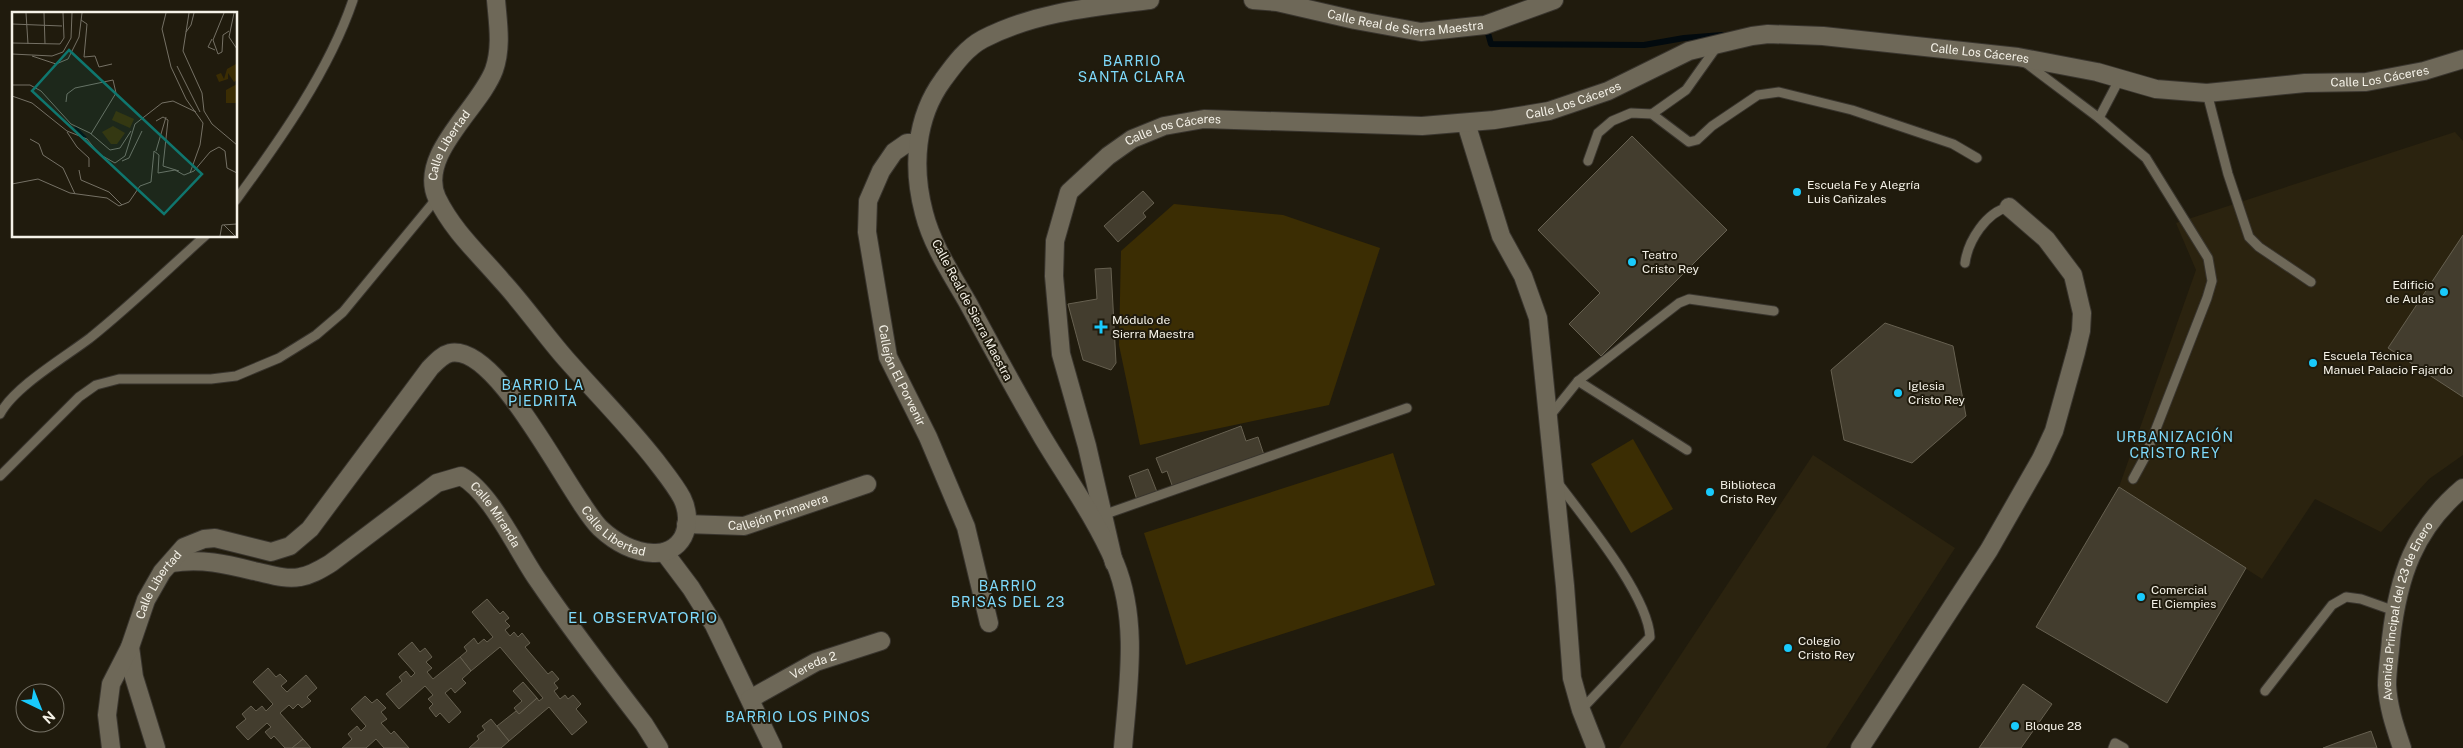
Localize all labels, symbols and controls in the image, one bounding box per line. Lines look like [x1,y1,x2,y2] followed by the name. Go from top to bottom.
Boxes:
[1326,7,1484,39] street label: Calle Real de Sierra Maestra
[12,12,238,238] inset map
[1930,41,2030,66] street label: Calle Los Cáceres
[1078,53,1186,85] district label: BARRIO SANTA CLARA
[2330,63,2431,90] street label: Calle Los Cáceres
[1525,79,1623,122] street label: Calle Los Cáceres
[426,107,473,181] street label: Calle Libertad
[1122,112,1221,149] street label: Calle Los Cáceres
[1807,178,1920,206] place label: Escuela Fe y Alegría Luis Cañizales
[1791,186,1803,198] marker: Escuela Fe y Alegría Luis Cañizales
[929,237,1015,383] street label: Calle Real de Sierra Maestra
[1642,248,1700,276] place label: Teatro Cristo Rey
[1626,256,1638,268] marker: Teatro Cristo Rey
[2386,278,2434,306] place label: Edificio de Aulas
[2438,286,2450,298] marker: Edificio de Aulas
[1112,313,1194,341] place label: Módulo de Sierra Maestra
[1094,320,1108,334] marker: Módulo de Sierra Maestra
[876,324,928,428] street label: Callejón El Porvenir
[2323,349,2453,377] place label: Escuela Técnica Manuel Palacio Fajardo
[2307,357,2319,369] marker: Escuela Técnica Manuel Palacio Fajardo
[501,377,585,409] district label: BARRIO LA PIEDRITA
[1908,379,1966,407] place label: Iglesia Cristo Rey
[1892,387,1904,399] marker: Iglesia Cristo Rey
[2116,427,2234,461] district label: URBANIZACIÓN CRISTO REY
[1720,478,1778,506] place label: Biblioteca Cristo Rey
[467,479,523,550] street label: Calle Miranda
[1704,486,1716,498] marker: Biblioteca Cristo Rey
[728,491,830,533] street label: Callejón Primavera
[578,503,647,559] street label: Calle Libertad
[2380,519,2436,702] street label: Avenida Principal del 23 de Enero
[133,548,185,621] street label: Calle Libertad
[951,578,1065,610] district label: BARRIO BRISAS DEL 23
[2151,583,2216,611] place label: Comercial El Ciempies
[2135,591,2147,603] marker: Comercial El Ciempies
[568,609,718,626] district label: EL OBSERVATORIO
[1798,634,1856,662] place label: Colegio Cristo Rey
[1782,642,1794,654] marker: Colegio Cristo Rey
[788,649,838,682] street label: Vereda 2
[15,683,65,733] north arrow
[39,708,58,727] text: N
[725,709,871,725] district label: BARRIO LOS PINOS
[2025,719,2082,733] place label: Bloque 28
[2009,720,2021,732] marker: Bloque 28

